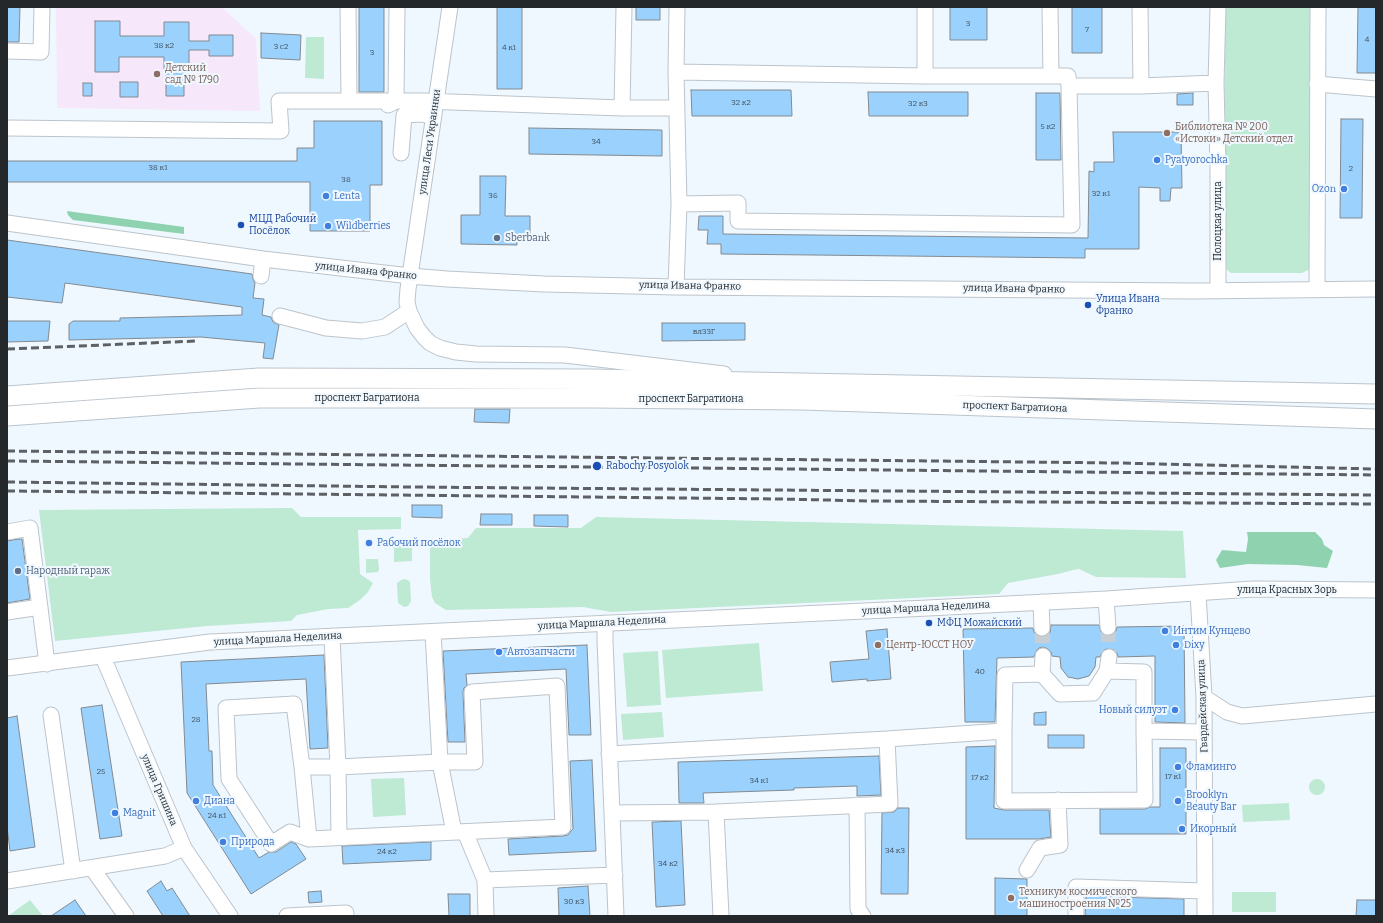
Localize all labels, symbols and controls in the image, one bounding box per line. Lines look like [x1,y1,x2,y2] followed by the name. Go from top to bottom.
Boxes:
[966,19,970,29] house number: 3
[1085,25,1089,35] house number: 7
[1365,35,1369,45] house number: 4
[154,41,174,51] house number: 38 к2
[274,42,288,52] house number: 3 с2
[502,43,516,53] house number: 4 к1
[370,48,374,58] house number: 3
[165,62,219,86] place label: Детский сад № 1790
[152,69,162,79] marker: Детский сад № 1790
[417,88,443,196] street label: улица Леси Украинки
[731,98,751,108] house number: 32 к2
[908,99,928,109] house number: 32 к3
[1175,121,1293,144] place label: Библиотека № 200 «Истоки» Детский отдел
[1041,122,1055,132] house number: 5 к2
[1162,128,1172,138] marker: Библиотека № 200 «Истоки» Детский отдел
[591,137,601,147] house number: 34
[1165,154,1228,166] place label: Pyatyorochka
[1152,155,1162,165] marker: Pyatyorochka
[149,163,167,173] house number: 38 к1
[1349,164,1353,174] house number: 2
[341,175,351,185] house number: 38
[1212,181,1224,261] street label: Полоцкая улица
[1312,183,1336,195] place label: Ozon
[1339,184,1349,194] marker: Ozon
[1092,189,1110,199] house number: 32 к1
[334,190,360,202] place label: Lenta
[321,191,331,201] marker: Lenta
[488,191,498,201] house number: 36
[249,213,316,236] place label: МЦД Рабочий Посёлок
[236,220,246,230] marker: МЦД Рабочий Посёлок
[336,220,391,232] place label: Wildberries
[323,221,333,231] marker: Wildberries
[505,232,550,244] place label: Sberbank
[492,233,502,243] marker: Sberbank
[315,260,417,282] street label: улица Ивана Франко
[639,279,741,293] street label: улица Ивана Франко
[963,282,1065,296] street label: улица Ивана Франко
[1096,293,1160,316] place label: Улица Ивана Франко
[1083,300,1093,310] marker: Улица Ивана Франко
[693,327,715,337] house number: вл33Г
[315,392,419,404] street label: проспект Багратиона
[639,393,743,405] street label: проспект Багратиона
[962,399,1068,415] street label: проспект Багратиона
[591,460,603,472] marker: Rabochy Posyolok
[606,460,689,472] place label: Rabochy Posyolok
[377,537,461,549] place label: Рабочий посёлок
[364,538,374,548] marker: Рабочий посёлок
[26,565,110,577] place label: Народный гараж
[13,566,23,576] marker: Народный гараж
[1237,584,1337,596] street label: улица Красных Зорь
[862,599,990,617] street label: улица Маршала Неделина
[538,614,666,632] street label: улица Маршала Неделина
[937,617,1022,629] place label: МФЦ Можайский
[924,618,934,628] marker: МФЦ Можайский
[1173,625,1251,637] place label: Интим Кунцево
[1160,626,1170,636] marker: Интим Кунцево
[214,630,342,648] street label: улица Маршала Неделина
[886,639,973,651] place label: Центр-ЮССТ НОУ
[1184,639,1205,651] place label: Dixy
[873,640,883,650] marker: Центр-ЮССТ НОУ
[1171,640,1181,650] marker: Dixy
[507,646,575,658] place label: Автозапчасти
[494,647,504,657] marker: Автозапчасти
[1195,659,1211,753] street label: Гвардейская улица
[975,667,985,677] house number: 40
[1099,704,1167,716] place label: Новый силуэт
[1170,705,1180,715] marker: Новый силуэт
[191,715,201,725] house number: 28
[138,752,180,828] street label: улица Гришина
[1186,761,1236,773] place label: Фламинго
[1173,762,1183,772] marker: Фламинго
[97,767,105,777] house number: 25
[1165,772,1181,782] house number: 17 к1
[971,773,989,783] house number: 17 к2
[750,776,768,786] house number: 34 к1
[1186,789,1236,812] place label: Brooklyn Beauty Bar
[204,795,235,807] place label: Диана
[191,796,201,806] marker: Диана
[1173,796,1183,806] marker: Brooklyn Beauty Bar
[123,807,156,819] place label: Magnit
[110,808,120,818] marker: Magnit
[208,811,226,821] house number: 24 к1
[1190,823,1237,835] place label: Икорный
[1177,824,1187,834] marker: Икорный
[231,836,274,848] place label: Природа
[218,837,228,847] marker: Природа
[885,846,905,856] house number: 34 к3
[377,847,397,857] house number: 24 к2
[658,859,678,869] house number: 34 к2
[1019,886,1137,910] place label: Техникум космического машиностроения №25
[1006,893,1016,903] marker: Техникум космического машиностроения №25
[564,897,584,907] house number: 30 к3

